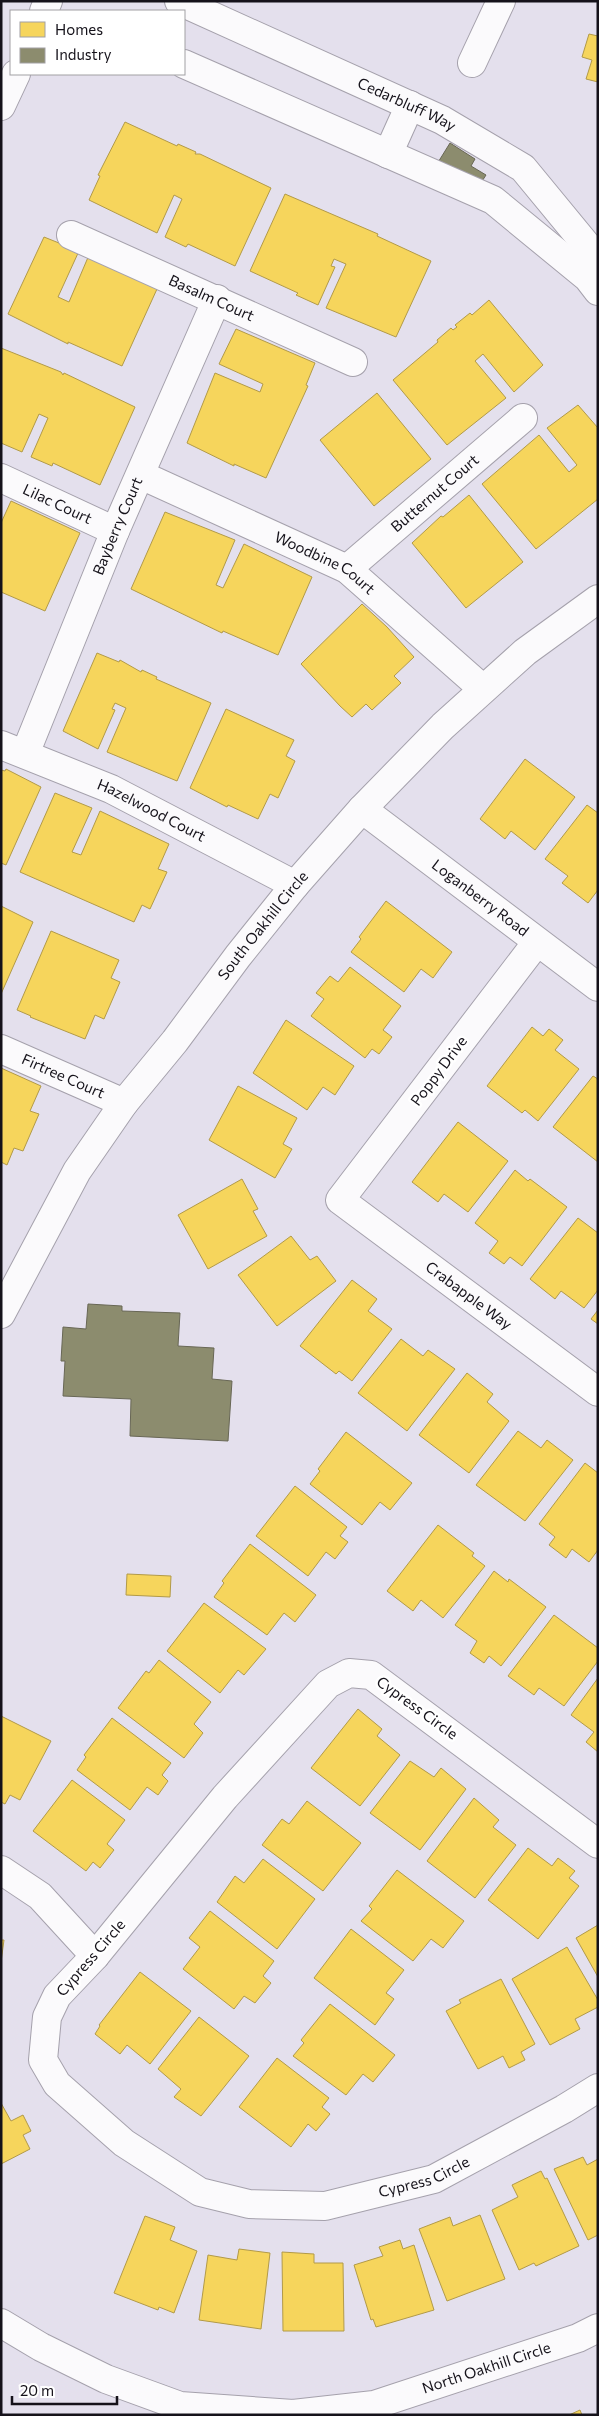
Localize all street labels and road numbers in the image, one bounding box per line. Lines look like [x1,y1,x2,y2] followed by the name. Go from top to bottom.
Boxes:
[355,73,460,134] street label: Cedarbluff Way
[166,270,257,324] street label: Basalm Court
[387,450,482,535] street label: Butternut Court
[88,474,146,577] street label: Bayberry Court
[20,479,95,527] street label: Lilac Court
[272,527,379,597] street label: Woodbine Court
[95,774,209,845] street label: Hazelwood Court
[429,855,533,940] street label: Loganberry Road
[213,867,311,983] street label: South Oakhill Circle
[406,1032,470,1109] street label: Poppy Drive
[19,1049,108,1102] street label: Firtree Court
[423,1257,516,1333] street label: Crabapple Way
[374,1672,462,1743] street label: Cypress Circle
[52,1915,129,1999] street label: Cypress Circle
[376,2152,472,2200] street label: Cypress Circle
[420,2338,553,2397] street label: North Oakhill Circle

